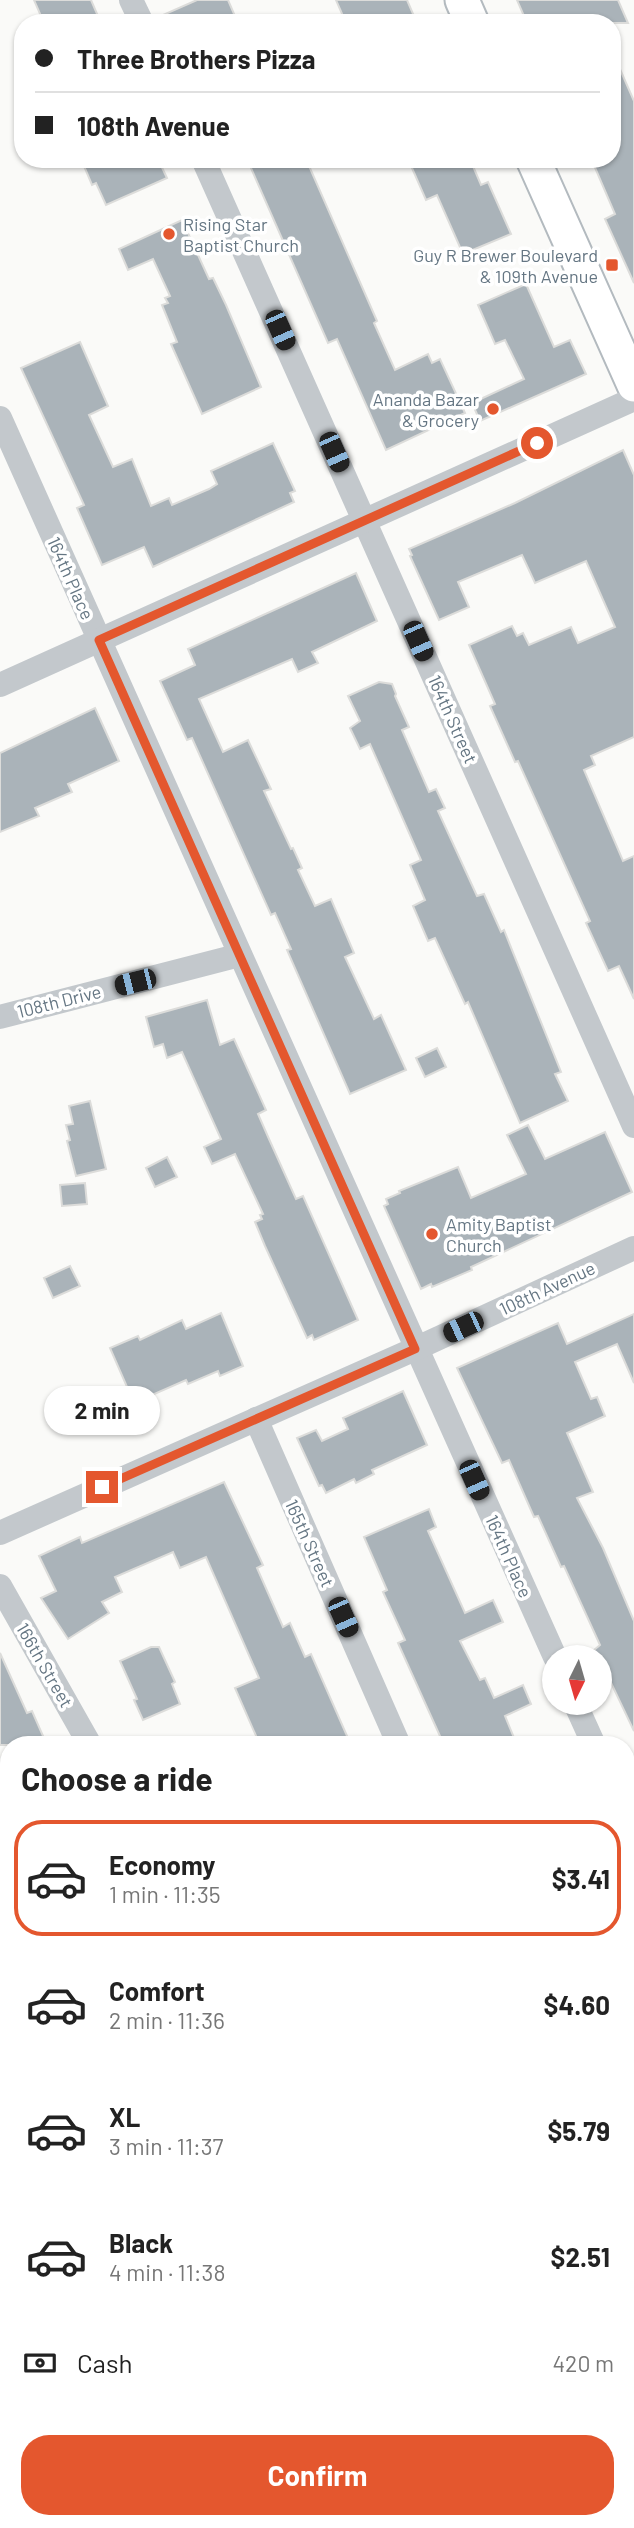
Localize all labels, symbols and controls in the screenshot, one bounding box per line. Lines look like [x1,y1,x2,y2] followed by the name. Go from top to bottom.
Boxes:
[77,43,316,74] text: Three Brothers Pizza
[77,110,230,141] text: 108th Avenue
[183,213,299,256] place label: Rising Star Baptist Church
[161,226,177,242] marker: Rising Star Baptist Church
[413,244,598,287] place label: Guy R Brewer Boulevard & 109th Avenue
[604,257,620,273] marker: Guy R Brewer Boulevard & 109th Avenue
[262,307,299,353] car
[373,388,479,431] place label: Ananda Bazar & Grocery
[485,401,501,417] marker: Ananda Bazar & Grocery
[521,427,553,459] route start
[316,429,353,475] car
[43,533,99,623] street label: 164th Place
[400,618,437,664] car
[424,671,482,767] street label: 164th Street
[113,967,158,997] car
[15,980,103,1022] street label: 108th Drive
[446,1213,552,1256] place label: Amity Baptist Church
[424,1226,440,1242] marker: Amity Baptist Church
[496,1256,598,1320] street label: 108th Avenue
[440,1309,487,1345] car
[44,1386,160,1434] callout: 2 min
[74,1396,130,1424] text: 2 min
[456,1457,493,1503] car
[86,1471,118,1503] route end
[281,1496,339,1590] street label: 165th Street
[481,1511,537,1601] street label: 164th Place
[325,1594,362,1640] car
[12,1619,78,1711] street label: 166th Street
[542,1645,612,1715] north arrow
[542,1645,612,1715] map controls
[21,1759,213,1797] text: Choose a ride
[25,1847,88,1910] icon: car
[109,1849,215,1880] text: Economy
[552,1863,610,1894] text: $3.41
[109,1880,221,1908] text: 1 min · 11:35
[25,1973,88,2036] icon: car
[109,1975,205,2006] text: Comfort
[544,1989,610,2020] text: $4.60
[109,2006,225,2034] text: 2 min · 11:36
[25,2099,88,2162] icon: car
[109,2101,140,2132] text: XL
[547,2115,610,2146] text: $5.79
[109,2132,223,2160] text: 3 min · 11:37
[25,2225,88,2288] icon: car
[109,2227,173,2258] text: Black
[551,2241,610,2272] text: $2.51
[109,2258,225,2286] text: 4 min · 11:38
[21,2344,59,2382] icon: cash
[77,2347,132,2378] text: Cash
[552,2349,614,2377] text: 420 m
[21,2435,614,2515] button: Confirm

